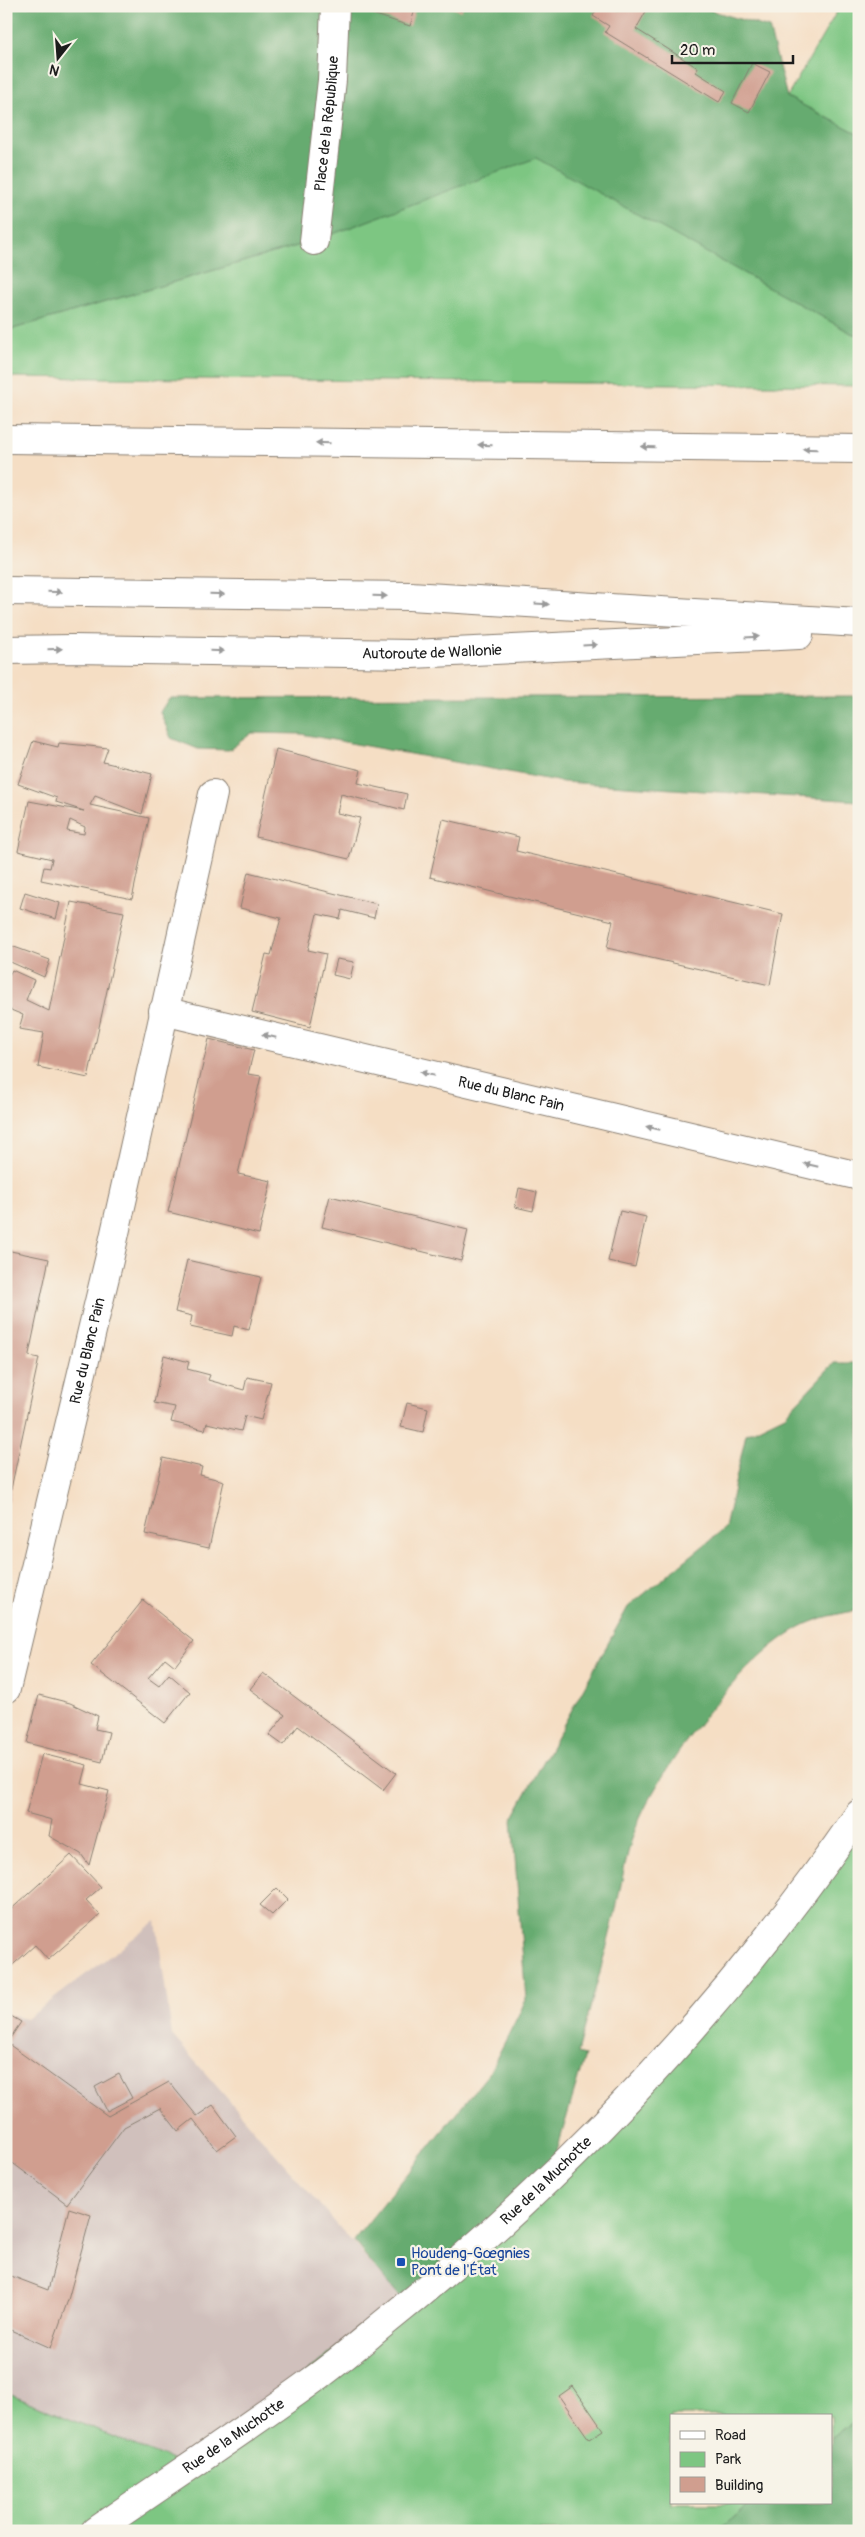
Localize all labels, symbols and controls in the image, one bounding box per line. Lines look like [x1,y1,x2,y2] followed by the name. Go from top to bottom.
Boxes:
[32,32,82,82] north arrow
[672,32,794,64] scale bar
[680,41,715,60] text: 20 m
[310,55,342,192] street label: Place de la République
[47,60,61,79] text: N
[314,439,330,447] one-way arrow
[477,441,493,449] one-way arrow
[639,443,655,451] one-way arrow
[802,445,818,453] one-way arrow
[47,588,63,596] one-way arrow
[210,590,226,598] one-way arrow
[372,592,388,600] one-way arrow
[534,601,550,609] one-way arrow
[744,633,760,641] one-way arrow
[362,640,503,664] street label: Autoroute de Wallonie
[582,641,598,649] one-way arrow
[47,645,63,653] one-way arrow
[210,647,226,655] one-way arrow
[261,1032,276,1040] one-way arrow
[419,1070,434,1078] one-way arrow
[456,1072,566,1115] street label: Rue du Blanc Pain
[646,1124,661,1132] one-way arrow
[804,1161,819,1169] one-way arrow
[65,1296,109,1406] street label: Rue du Blanc Pain
[496,2132,596,2229] street label: Rue de la Muchotte
[411,2244,530,2280] place label: Houdeng-Gœgnies Pont de l'État
[395,2256,407,2268] marker: Houdeng-Gœgnies Pont de l'État
[179,2394,289,2478] street label: Rue de la Muchotte
[670,2414,832,2504] legend
[715,2426,746,2445] text: Road
[715,2450,742,2469] text: Park
[715,2476,763,2495] text: Building

